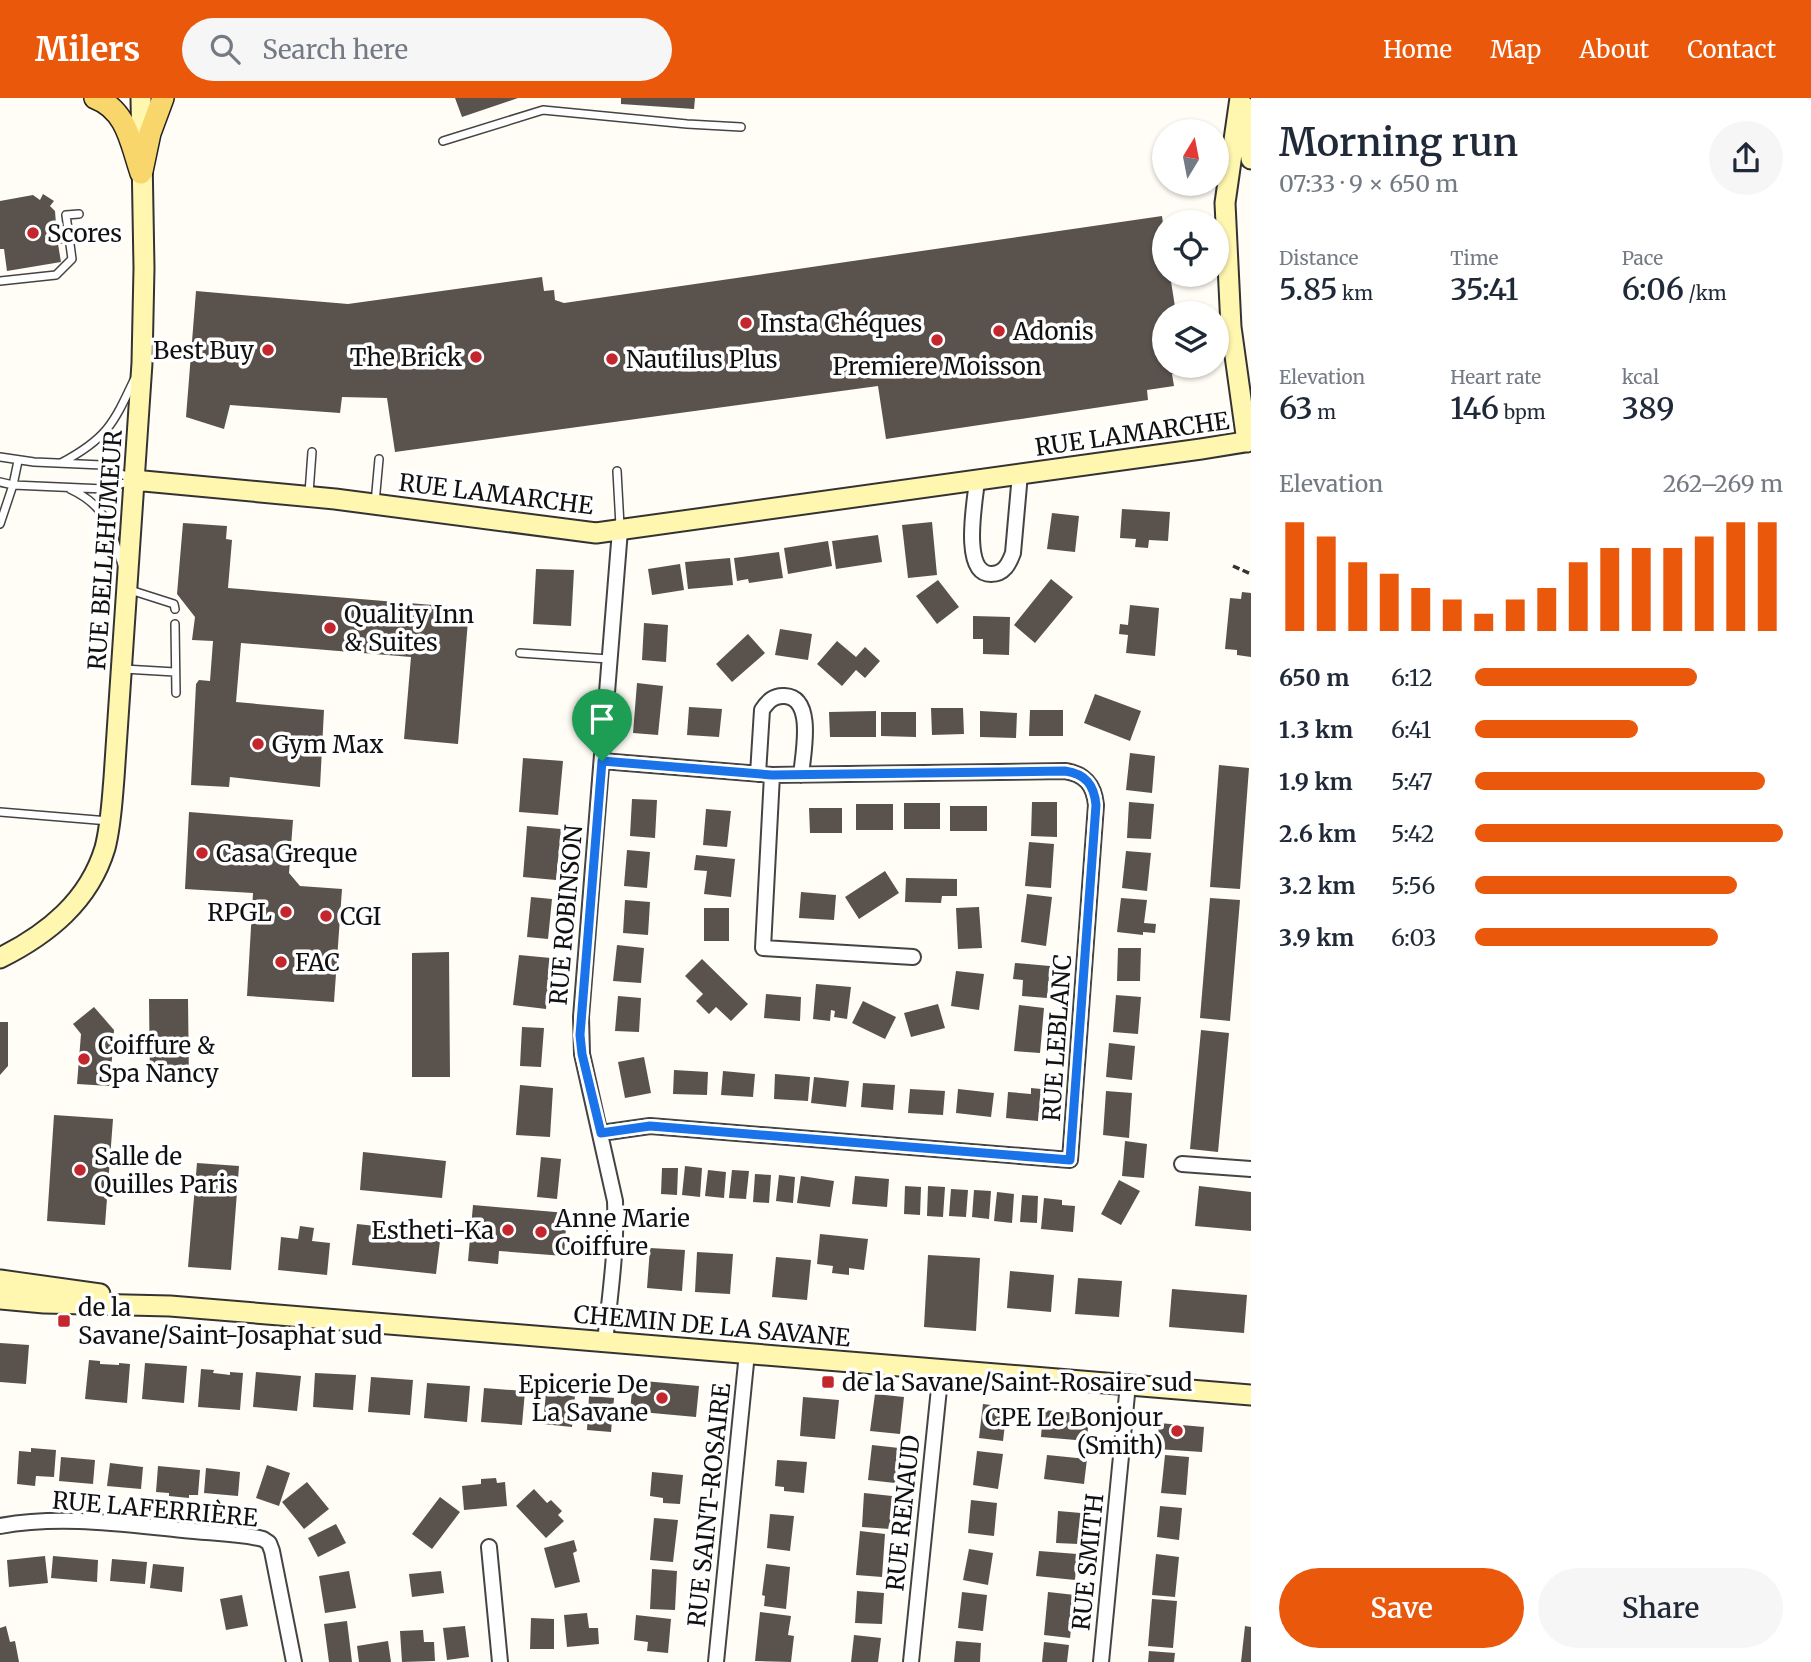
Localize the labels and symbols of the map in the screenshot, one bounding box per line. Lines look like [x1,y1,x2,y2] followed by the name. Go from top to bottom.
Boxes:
[1152,119,1228,196] north arrow
[47,218,122,249] place label: Scores
[25,225,41,241] marker: Scores
[760,308,922,339] place label: Insta Chéques
[738,315,754,331] marker: Insta Chéques
[1012,316,1094,347] place label: Adonis
[991,323,1007,339] marker: Adonis
[929,332,945,348] marker: Premiere Moisson
[153,335,254,366] place label: Best Buy
[260,342,276,358] marker: Best Buy
[350,342,463,373] place label: The Brick
[626,344,778,375] place label: Nautilus Plus
[468,349,484,365] marker: The Brick
[604,351,620,367] marker: Nautilus Plus
[832,351,1042,382] place label: Premiere Moisson
[1033,405,1232,463] street label: RUE LAMARCHE
[81,429,129,671] street label: RUE BELLEHUMEUR
[397,467,596,521] street label: RUE LAMARCHE
[344,599,474,658] place label: Quality Inn & Suites
[322,620,338,636] marker: Quality Inn & Suites
[572,689,632,761] pin
[272,729,384,760] place label: Gym Max
[250,736,266,752] marker: Gym Max
[543,823,589,1006] street label: RUE ROBINSON
[216,838,357,869] place label: Casa Greque
[194,845,210,861] marker: Casa Greque
[207,897,272,928] place label: RPGL
[340,901,382,932] place label: CGI
[278,904,294,920] marker: RPGL
[318,908,334,924] marker: CGI
[295,947,340,978] place label: FAC
[1036,953,1078,1123] street label: RUE LEBLANC
[273,954,289,970] marker: FAC
[98,1030,219,1089] place label: Coiffure & Spa Nancy
[76,1051,92,1067] marker: Coiffure & Spa Nancy
[94,1141,238,1200] place label: Salle de Quilles Paris
[72,1162,88,1178] marker: Salle de Quilles Paris
[554,1203,690,1262] place label: Anne Marie Coiffure
[371,1215,494,1246] place label: Estheti-Ka
[500,1222,516,1238] marker: Estheti-Ka
[533,1224,549,1240] marker: Anne Marie Coiffure
[78,1292,383,1351] place label: de la Savane/Saint-Josaphat sud
[572,1298,852,1354] street label: CHEMIN DE LA SAVANE
[56,1313,72,1329] marker: de la Savane/Saint-Josaphat sud
[842,1367,1193,1398] place label: de la Savane/Saint-Rosaire sud
[518,1369,648,1428] place label: Epicerie De La Savane
[820,1374,836,1390] marker: de la Savane/Saint-Rosaire sud
[681,1381,737,1628] street label: RUE SAINT-ROSAIRE
[654,1390,670,1406] marker: Epicerie De La Savane
[985,1402,1163,1461] place label: CPE Le Bonjour (Smith)
[1169,1423,1185,1439] marker: CPE Le Bonjour (Smith)
[879,1433,927,1593] street label: RUE RENAUD
[51,1484,260,1533] street label: RUE LAFERRIÈRE
[1065,1492,1111,1632] street label: RUE SMITH

